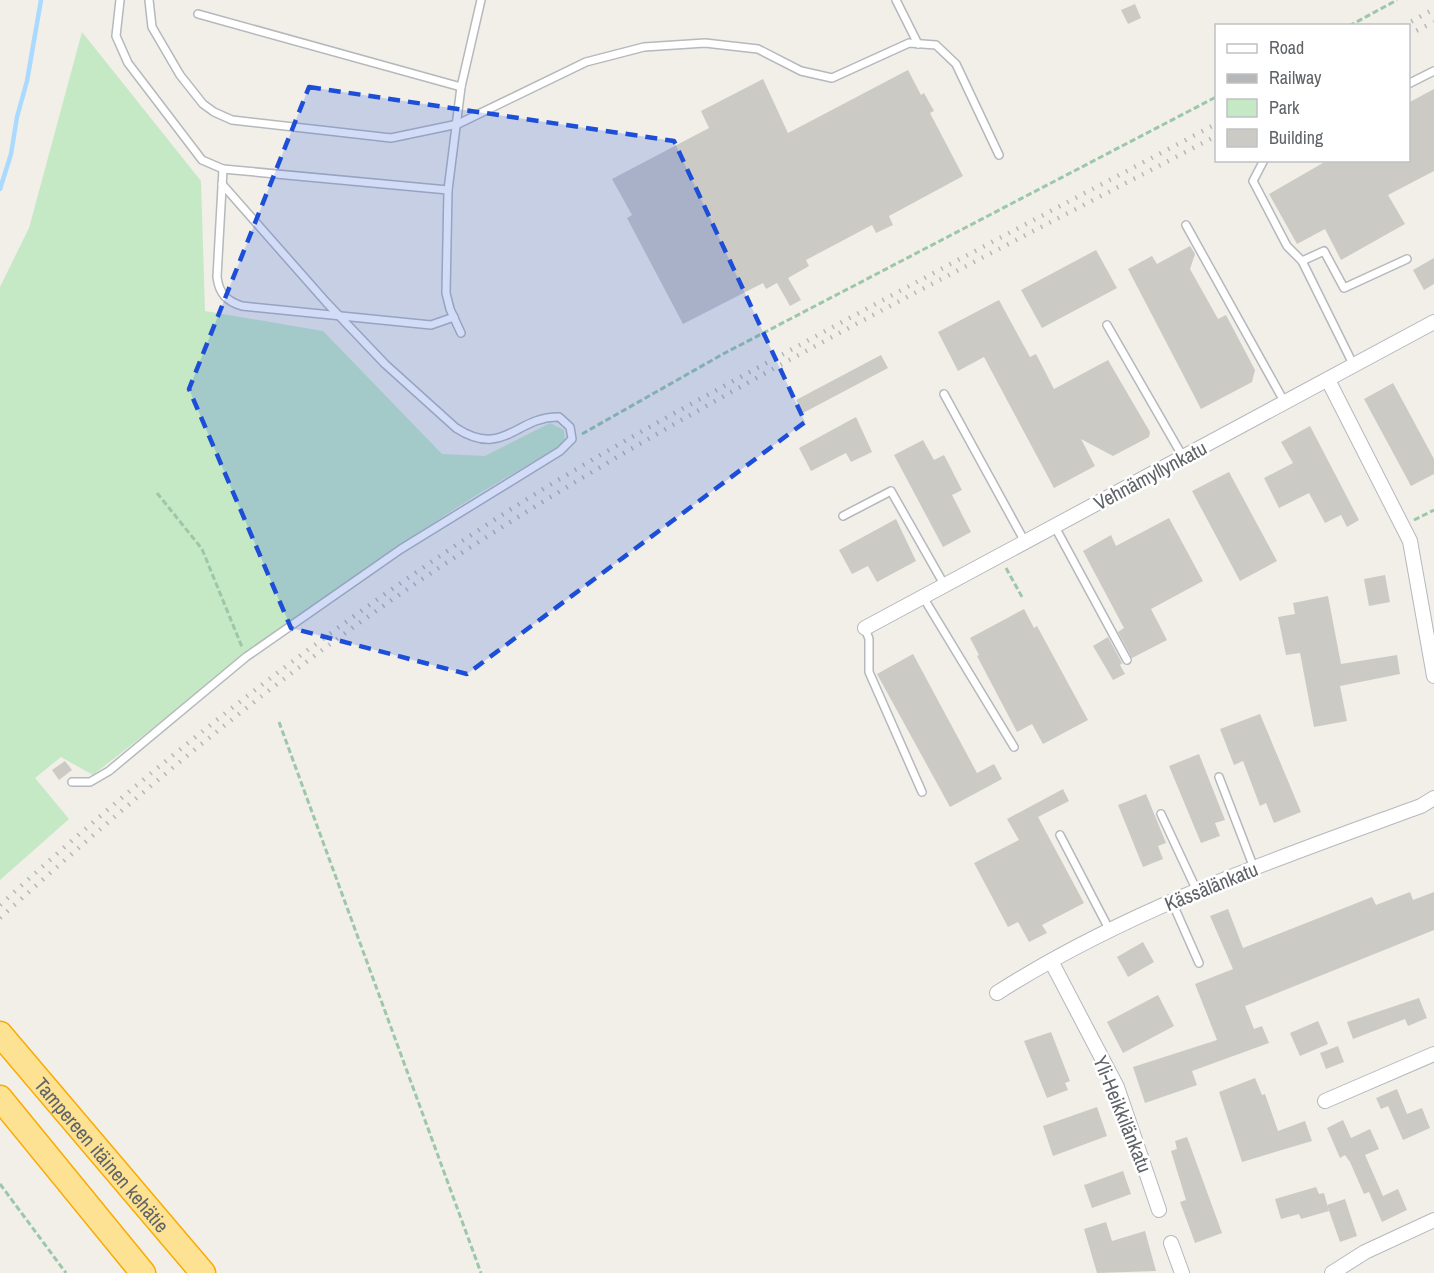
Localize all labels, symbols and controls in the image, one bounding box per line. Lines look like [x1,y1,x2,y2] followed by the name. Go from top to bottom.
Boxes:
[1215,24,1410,162] legend
[1269,35,1304,60] text: Road
[1269,65,1322,90] text: Railway
[1269,95,1300,120] text: Park
[1269,125,1324,150] text: Building
[1089,434,1211,516] street label: Vehnämyllynkatu
[1160,855,1262,917] street label: Kässälänkatu
[1087,1051,1159,1177] street label: Yli-Heikkilänkatu
[29,1071,176,1238] street label: Tampereen itäinen kehätie

